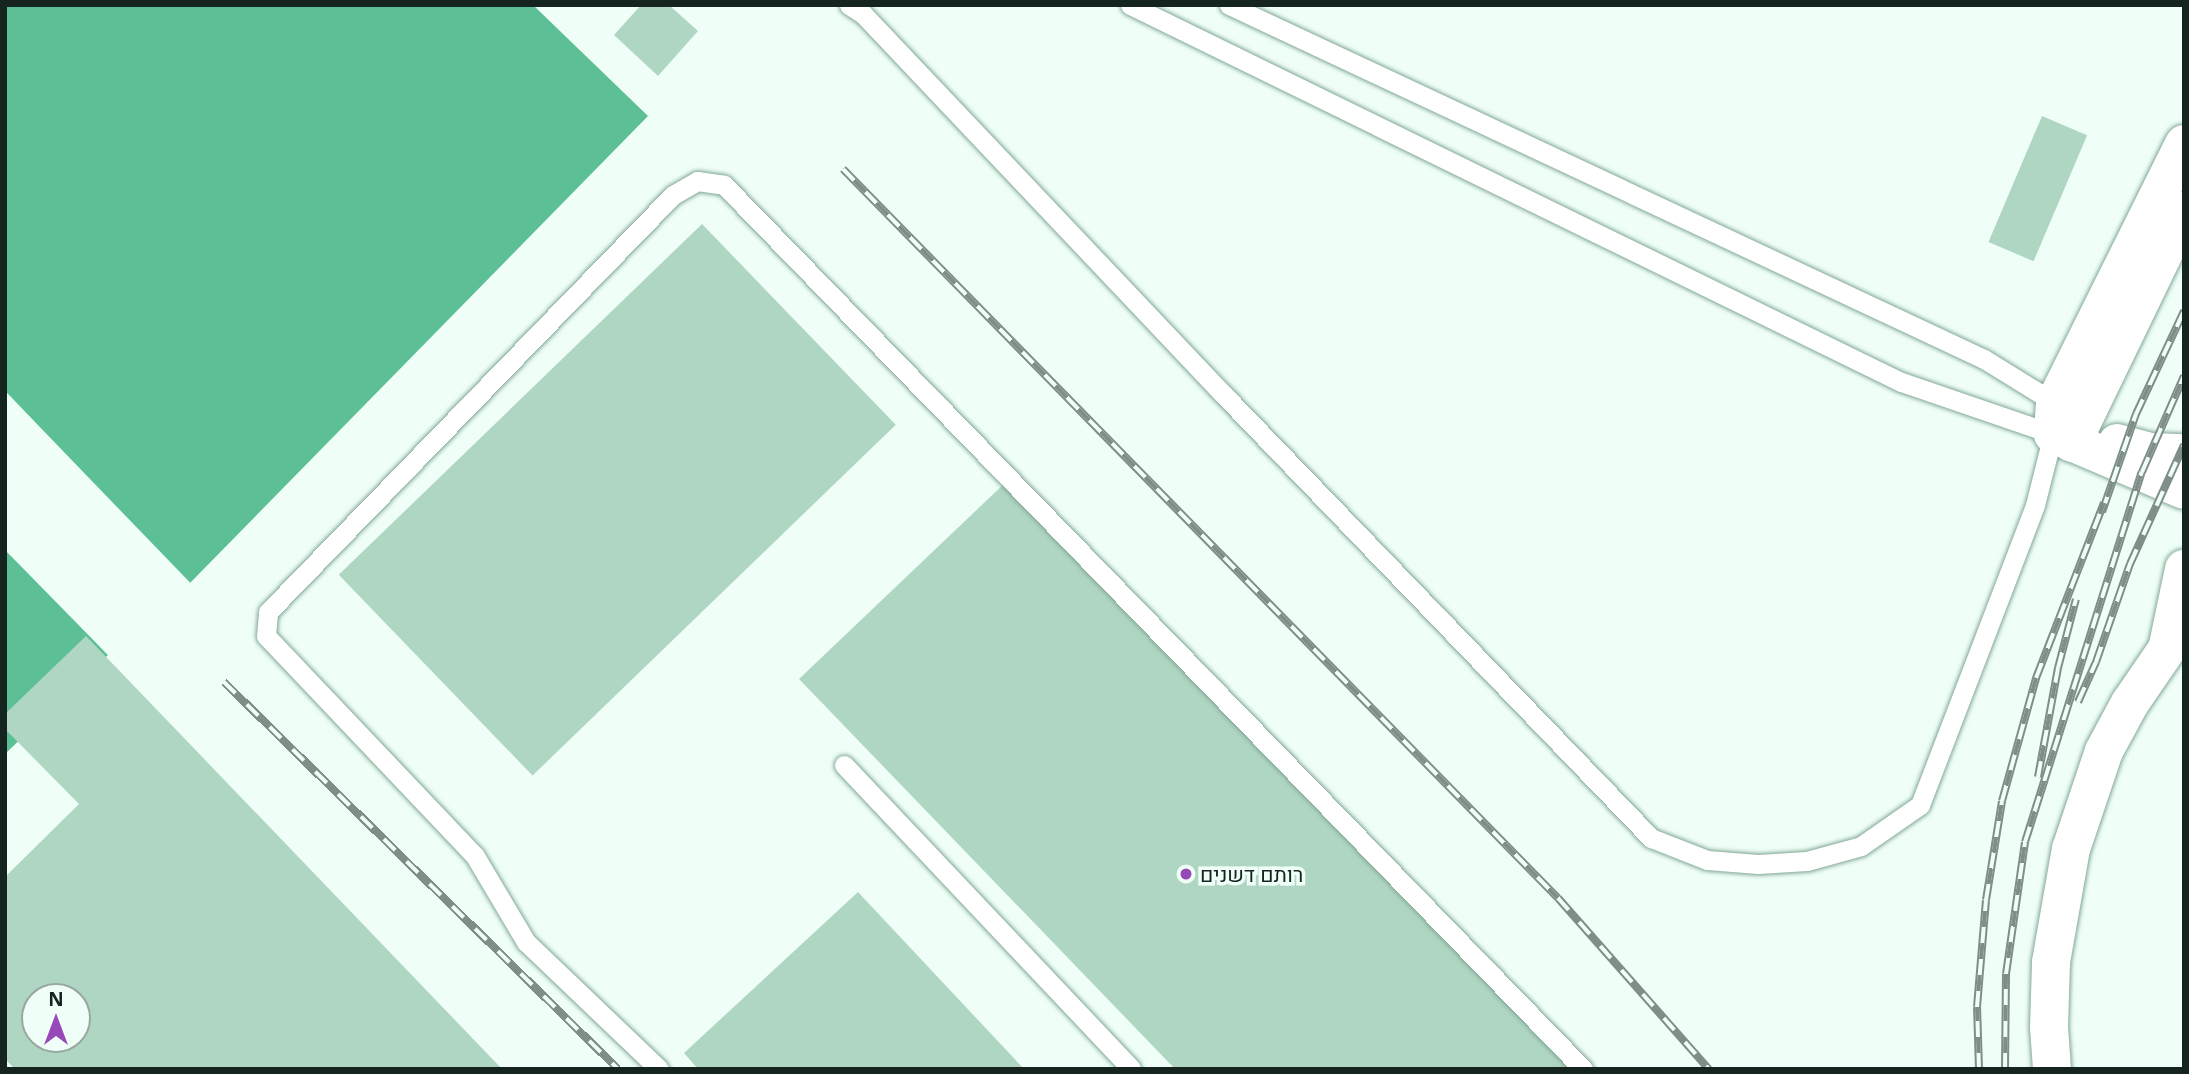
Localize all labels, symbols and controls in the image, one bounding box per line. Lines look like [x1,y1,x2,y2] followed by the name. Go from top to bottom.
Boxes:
[1200,861,1303,887] place label: רותם דשנים
[1178,866,1194,882] marker: רותם דשנים
[21,983,91,1053] north arrow
[48,986,64,1012] text: N

